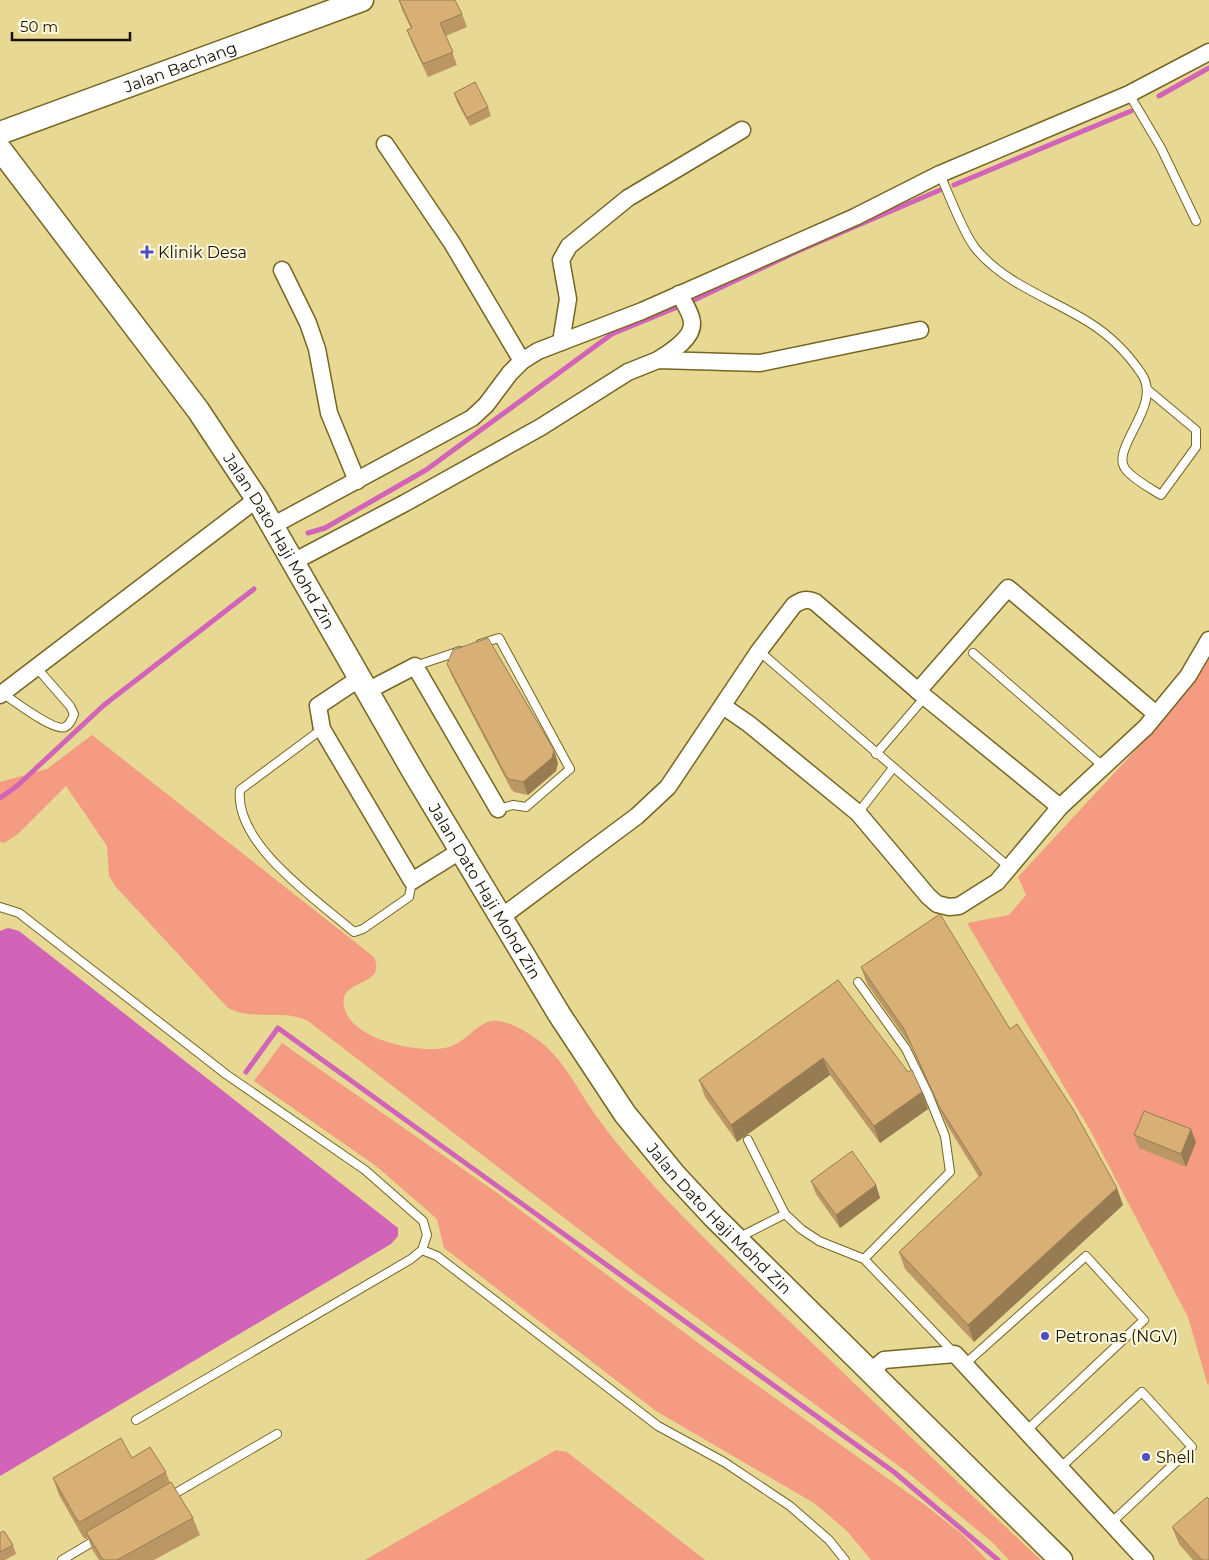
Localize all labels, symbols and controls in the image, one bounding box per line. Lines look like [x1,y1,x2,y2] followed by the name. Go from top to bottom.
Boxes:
[12,10,130,42] scale bar
[20,17,58,36] text: 50 m
[120,37,239,97] street label: Jalan Bachang
[158,243,247,262] place label: Klinik Desa
[140,245,154,259] marker: Klinik Desa
[219,449,339,632] street label: Jalan Dato Haji Mohd Zin
[425,799,545,982] street label: Jalan Dato Haji Mohd Zin
[642,1138,796,1298] street label: Jalan Dato Haji Mohd Zin
[1055,1327,1178,1346] place label: Petronas (NGV)
[1039,1330,1051,1342] marker: Petronas (NGV)
[1156,1448,1195,1467] place label: Shell
[1140,1451,1152,1463] marker: Shell

